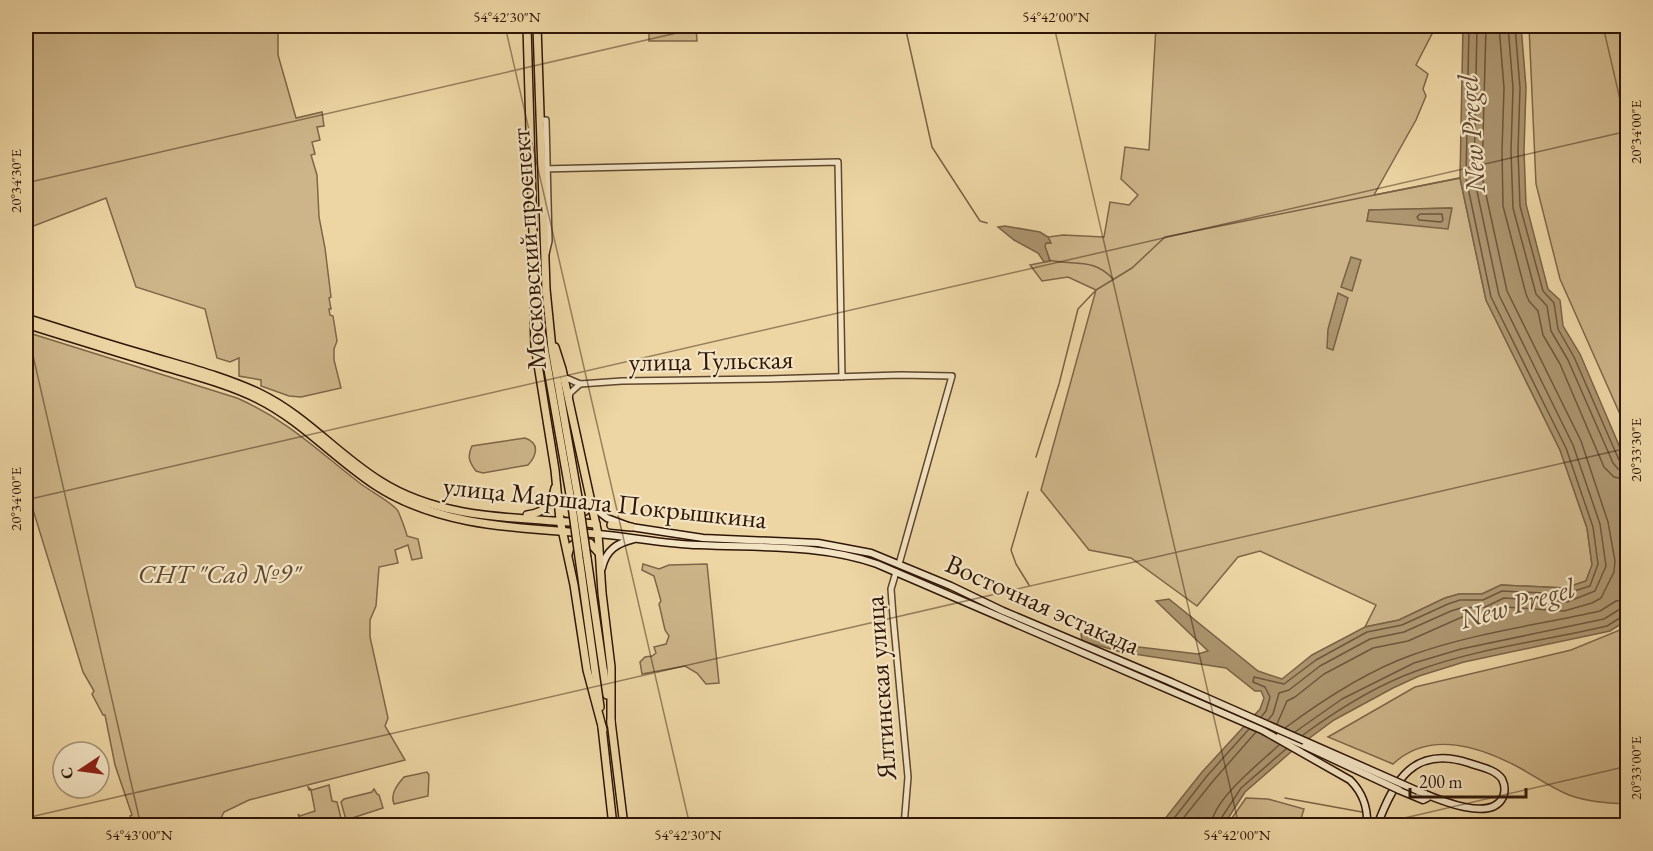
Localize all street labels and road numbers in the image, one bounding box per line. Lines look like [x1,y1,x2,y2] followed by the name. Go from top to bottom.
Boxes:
[502,127,554,371] street label: Московский проспект
[628,341,794,379] street label: улица Тульская
[441,468,769,536] street label: улица Маршала Покрышкина
[940,545,1146,663] street label: Восточная эстакада
[856,594,904,782] street label: Ялтинская улица

